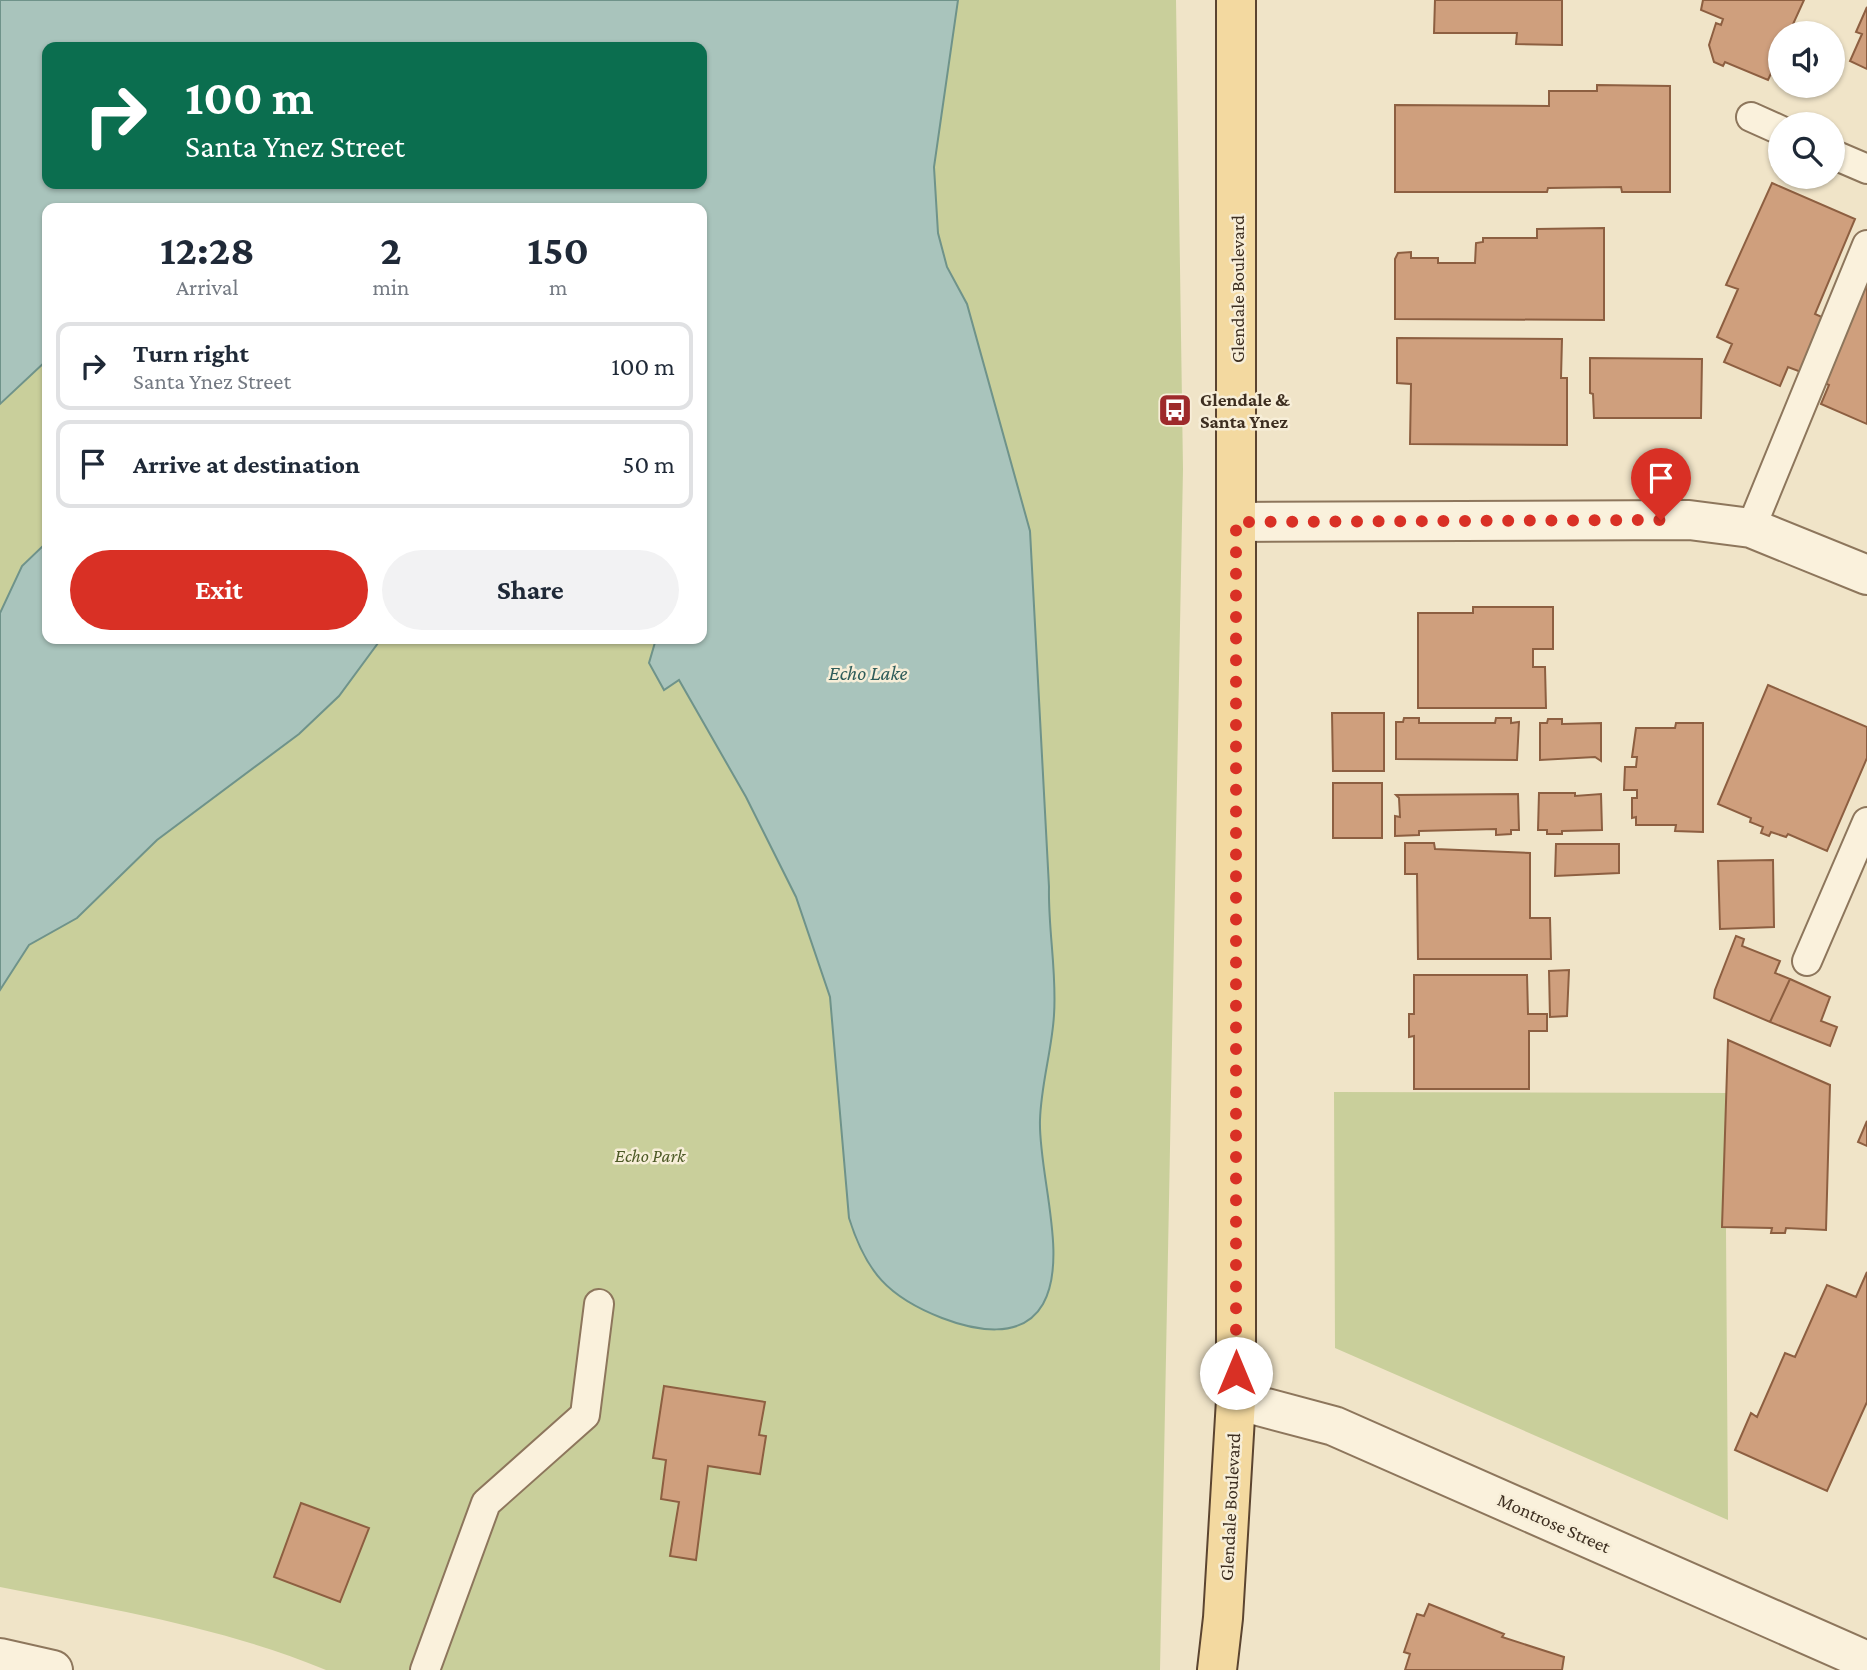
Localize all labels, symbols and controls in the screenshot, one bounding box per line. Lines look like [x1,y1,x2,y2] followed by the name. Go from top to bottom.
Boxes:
[1768,21,1845,189] map controls
[1768,21,1845,98] button: sound
[70,70,161,161] icon: right
[185,70,314,125] text: 100 m
[1768,112,1845,189] button: search
[185,128,405,164] text: Santa Ynez Street
[1227,215,1248,363] street label: Glendale Boulevard
[160,226,255,273] text: 12:28
[380,226,402,273] text: 2
[527,226,589,273] text: 150
[176,274,239,300] text: Arrival
[372,274,409,300] text: min
[549,274,567,300] text: m
[133,339,249,368] text: Turn right
[74,347,112,385] icon: right
[611,352,675,381] text: 100 m
[133,368,291,394] text: Santa Ynez Street
[1200,389,1290,432] place label: Glendale & Santa Ynez
[1156,391,1194,429] bus stop icon: Glendale & Santa Ynez
[74,445,112,483] icon: arrive
[1631,448,1691,520] pin
[133,450,360,479] text: Arrive at destination
[622,450,675,479] text: 50 m
[1642,459,1680,497] icon: arrive
[70,550,368,630] button: Exit
[382,550,679,630] button: Share
[829,661,908,685] water label: Echo Lake
[615,1145,686,1166] park label: Echo Park
[1199,1336,1273,1410] position arrow
[1216,1432,1244,1582] street label: Glendale Boulevard
[1494,1489,1614,1558] street label: Montrose Street

